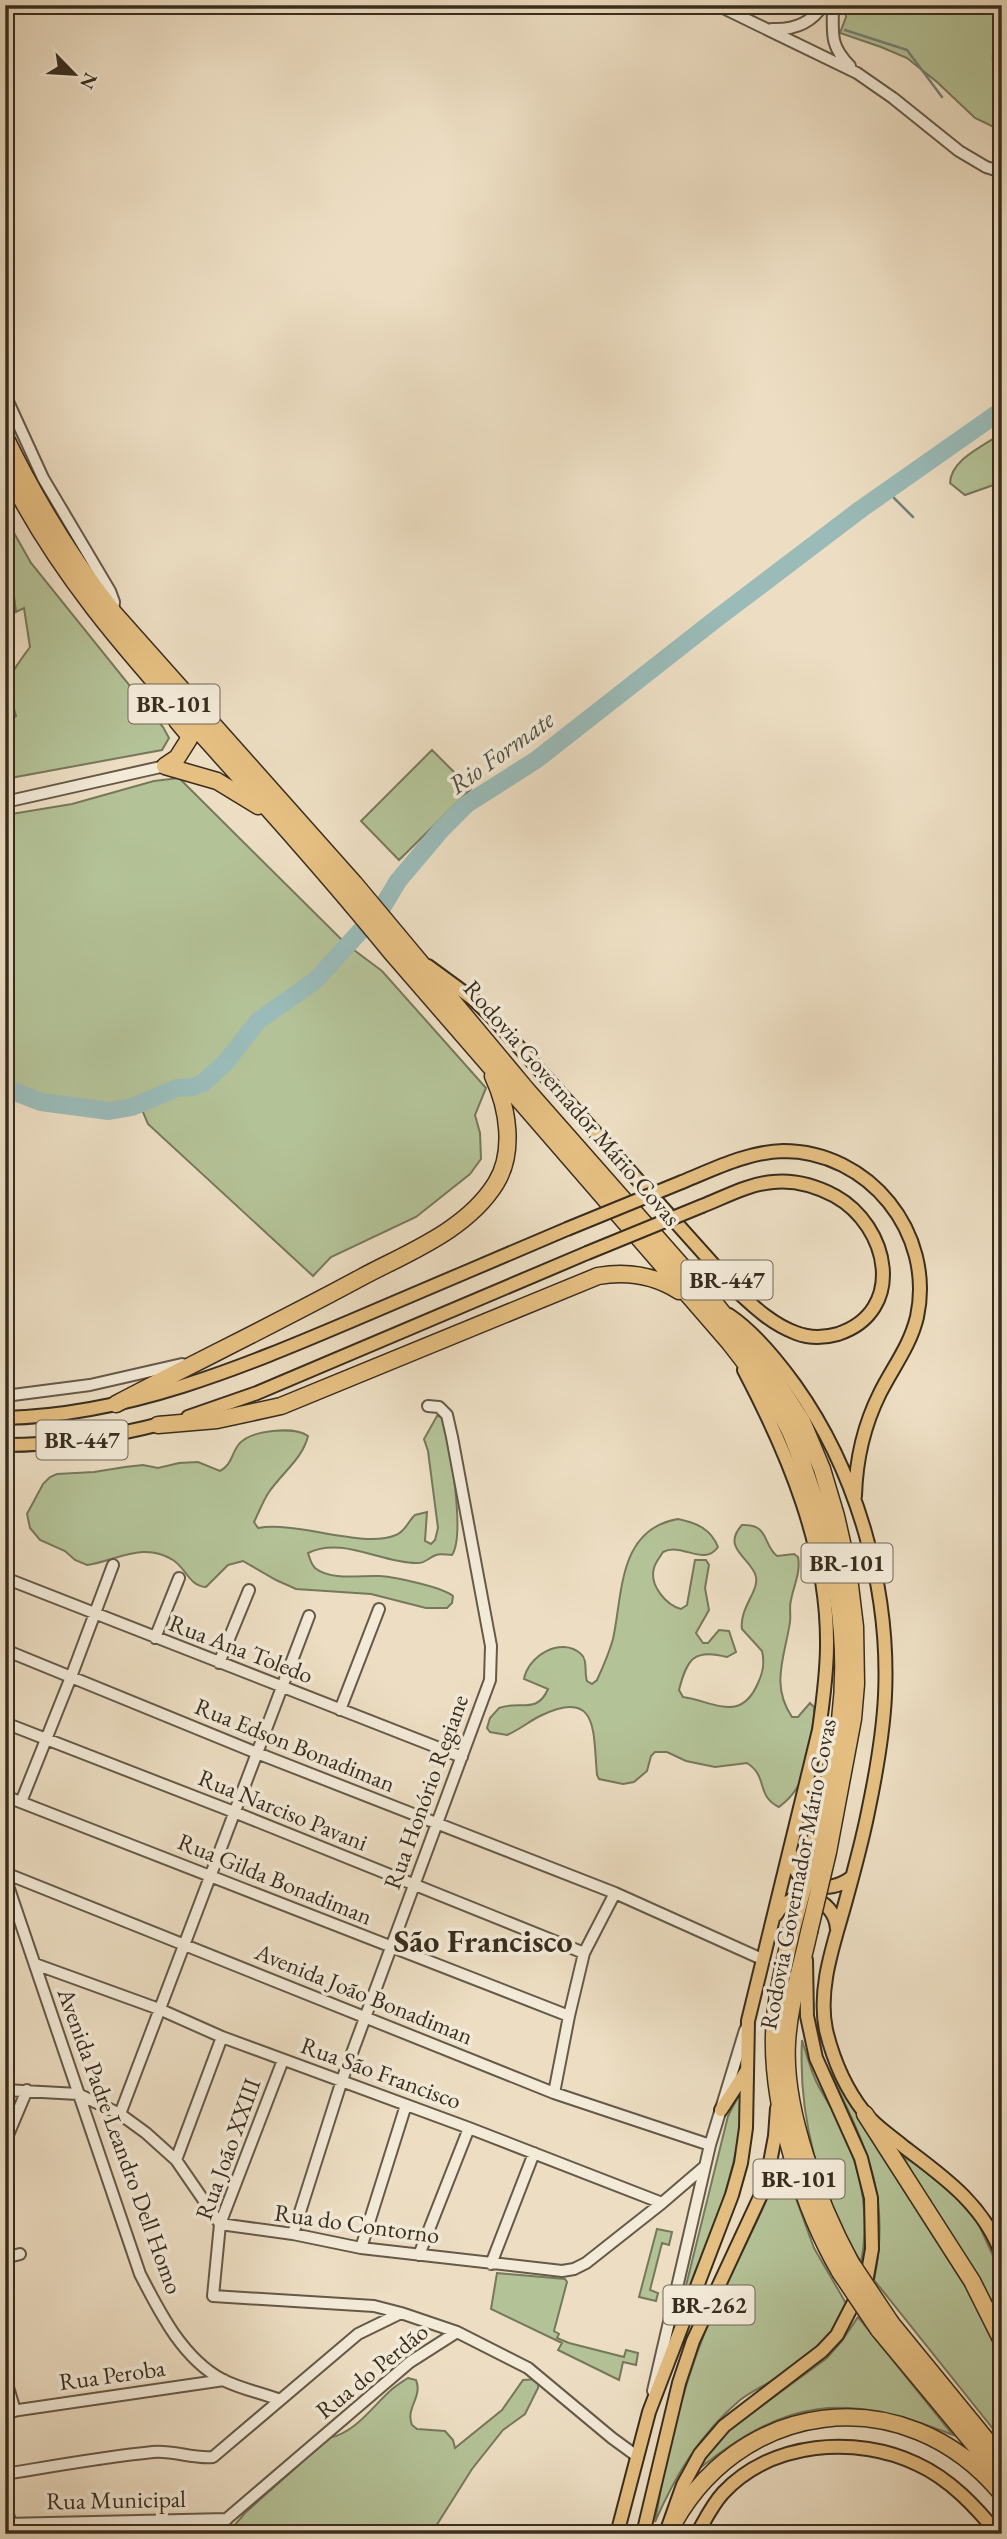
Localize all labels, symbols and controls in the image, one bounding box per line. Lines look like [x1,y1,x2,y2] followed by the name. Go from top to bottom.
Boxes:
[38,38,108,108] north arrow
[74,69,104,94] text: N
[128,684,220,724] road number: BR-101
[441,702,562,802] water label: Rio Formate
[457,973,688,1232] street label: Rodovia Governador Mário Covas
[682,1260,772,1300] road number: BR-447
[36,1420,128,1460] road number: BR-447
[802,1544,892,1582] road number: BR-101
[165,1607,318,1690] street label: Rua Ana Toledo
[190,1690,400,1799] street label: Rua Edson Bonadiman
[376,1690,475,1893] street label: Rua Honório Regiane
[752,1716,843,2032] street label: Rodovia Governador Mário Covas
[194,1761,373,1858] street label: Rua Narciso Pavani
[173,1825,377,1932] street label: Rua Gilda Bonadiman
[393,1920,573,1962] district label: São Francisco
[250,1935,478,2052] street label: Avenida João Bonadiman
[50,1983,190,2298] street label: Avenida Padre Leandro Dell Homo
[297,2029,466,2116] street label: Rua São Francisco
[188,2074,267,2224] street label: Rua João XXIII
[754,2160,844,2198] road number: BR-101
[272,2197,442,2250] street label: Rua do Contorno
[664,2286,754,2324] road number: BR-262
[309,2316,434,2425] street label: Rua do Perdão
[57,2352,167,2397] street label: Rua Peroba
[46,2483,186,2516] street label: Rua Municipal

